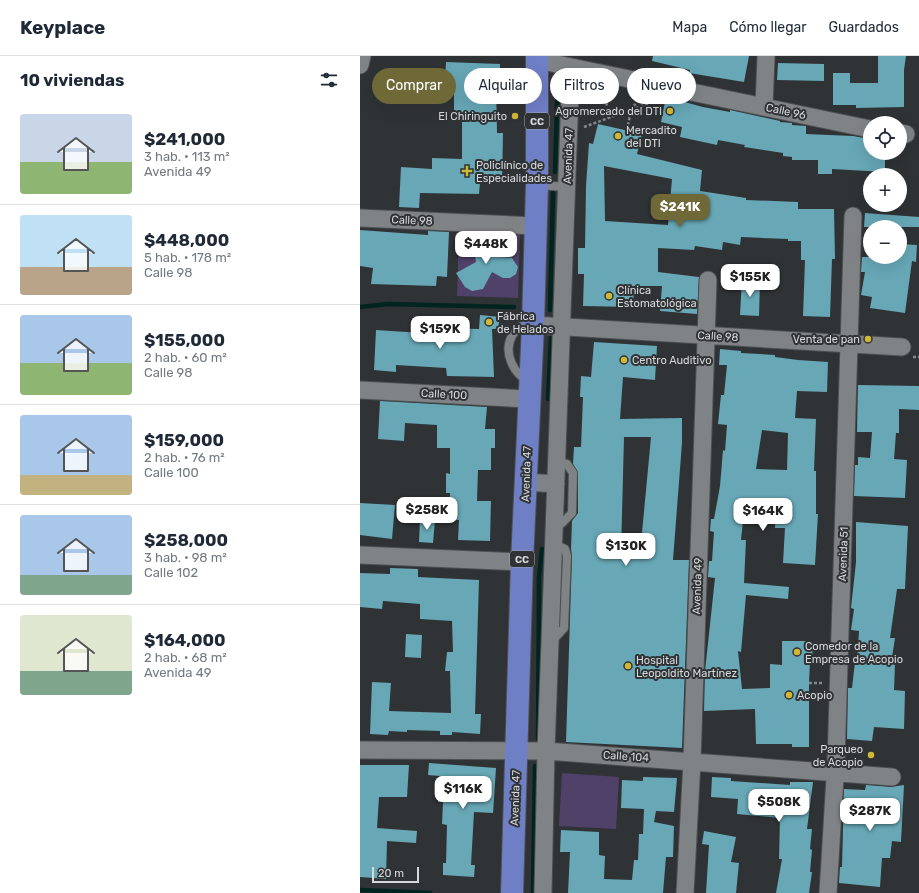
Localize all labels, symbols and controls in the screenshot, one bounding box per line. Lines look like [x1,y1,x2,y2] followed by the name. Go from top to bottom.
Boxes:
[20,16,105,39] text: Keyplace
[672,19,707,36] text: Mapa
[729,19,807,36] text: Cómo llegar
[829,19,899,36] text: Guardados
[372,68,456,104] chip: Comprar
[464,68,542,104] chip: Alquilar
[550,68,619,104] chip: Filtros
[627,68,696,104] chip: Nuevo
[318,69,340,91] icon: filters
[20,70,124,90] text: 10 viviendas
[765,101,807,122] street label: Calle 96
[555,105,662,118] place label: Agromercado del DTI
[665,106,675,116] marker: Agromercado del DTI
[438,110,507,123] place label: El Chiringuito
[510,111,520,121] marker: El Chiringuito
[525,113,549,129] road number: CC
[863,116,907,264] map controls
[863,116,907,160] button: locate
[626,124,677,150] place label: Mercadito del DTI
[561,127,576,184] street label: Avenida 47
[144,129,225,149] text: $241,000
[52,130,100,178] icon: home
[613,131,623,141] marker: Mercadito del DTI
[144,149,230,164] text: 3 hab. · 113 m²
[476,159,552,185] place label: Policlínico de Especialidades
[144,164,211,179] text: Avenida 49
[461,165,473,177] marker: Policlínico de Especialidades
[863,168,907,212] button: +
[652,194,708,228] pin: $241K
[660,199,700,214] text: $241K
[391,213,433,228] street label: Calle 98
[863,220,907,264] button: −
[144,230,229,250] text: $448,000
[52,231,100,279] icon: home
[458,231,514,265] pin: $448K
[464,236,508,251] text: $448K
[144,250,231,265] text: 5 hab. · 178 m²
[722,264,778,298] pin: $155K
[144,265,193,280] text: Calle 98
[730,269,770,284] text: $155K
[617,284,697,310] place label: Clínica Estomatológica
[604,291,614,301] marker: Clínica Estomatológica
[497,310,554,336] place label: Fábrica de Helados
[412,316,468,350] pin: $159K
[484,317,494,327] marker: Fábrica de Helados
[420,321,460,336] text: $159K
[697,329,739,344] street label: Calle 98
[144,330,225,350] text: $155,000
[52,331,100,379] icon: home
[793,333,860,346] place label: Venta de pan
[863,334,873,344] marker: Venta de pan
[144,350,227,365] text: 2 hab. · 60 m²
[632,354,711,367] place label: Centro Auditivo
[619,355,629,365] marker: Centro Auditivo
[144,365,193,380] text: Calle 98
[421,387,467,402] street label: Calle 100
[144,430,224,450] text: $159,000
[52,431,100,479] icon: home
[519,445,534,502] street label: Avenida 47
[144,450,225,465] text: 2 hab. · 76 m²
[144,465,199,480] text: Calle 100
[399,497,455,531] pin: $258K
[735,498,791,532] pin: $164K
[406,502,448,517] text: $258K
[742,503,784,518] text: $164K
[836,526,851,582] street label: Avenida 51
[144,530,228,550] text: $258,000
[52,531,100,579] icon: home
[598,533,654,567] pin: $130K
[605,538,647,553] text: $130K
[144,550,227,565] text: 3 hab. · 98 m²
[510,551,534,567] road number: CC
[690,557,705,615] street label: Avenida 49
[144,565,198,580] text: Calle 102
[144,630,226,650] text: $164,000
[52,631,100,679] icon: home
[805,640,903,666] place label: Comedor de la Empresa de Acopio
[792,647,802,657] marker: Comedor de la Empresa de Acopio
[144,650,227,665] text: 2 hab. · 68 m²
[636,654,737,680] place label: Hospital Leopoldito Martínez
[623,661,633,671] marker: Hospital Leopoldito Martínez
[144,665,211,680] text: Avenida 49
[797,689,832,702] place label: Acopio
[784,690,794,700] marker: Acopio
[813,743,863,769] place label: Parqueo de Acopio
[603,748,650,765] street label: Calle 104
[866,750,876,760] marker: Parqueo de Acopio
[508,769,523,826] street label: Avenida 47
[435,776,491,810] pin: $116K
[444,781,482,796] text: $116K
[751,789,807,823] pin: $508K
[757,794,801,809] text: $508K
[842,798,898,832] pin: $287K
[849,803,891,818] text: $287K
[372,865,419,884] scale bar
[378,867,404,880] text: 20 m

